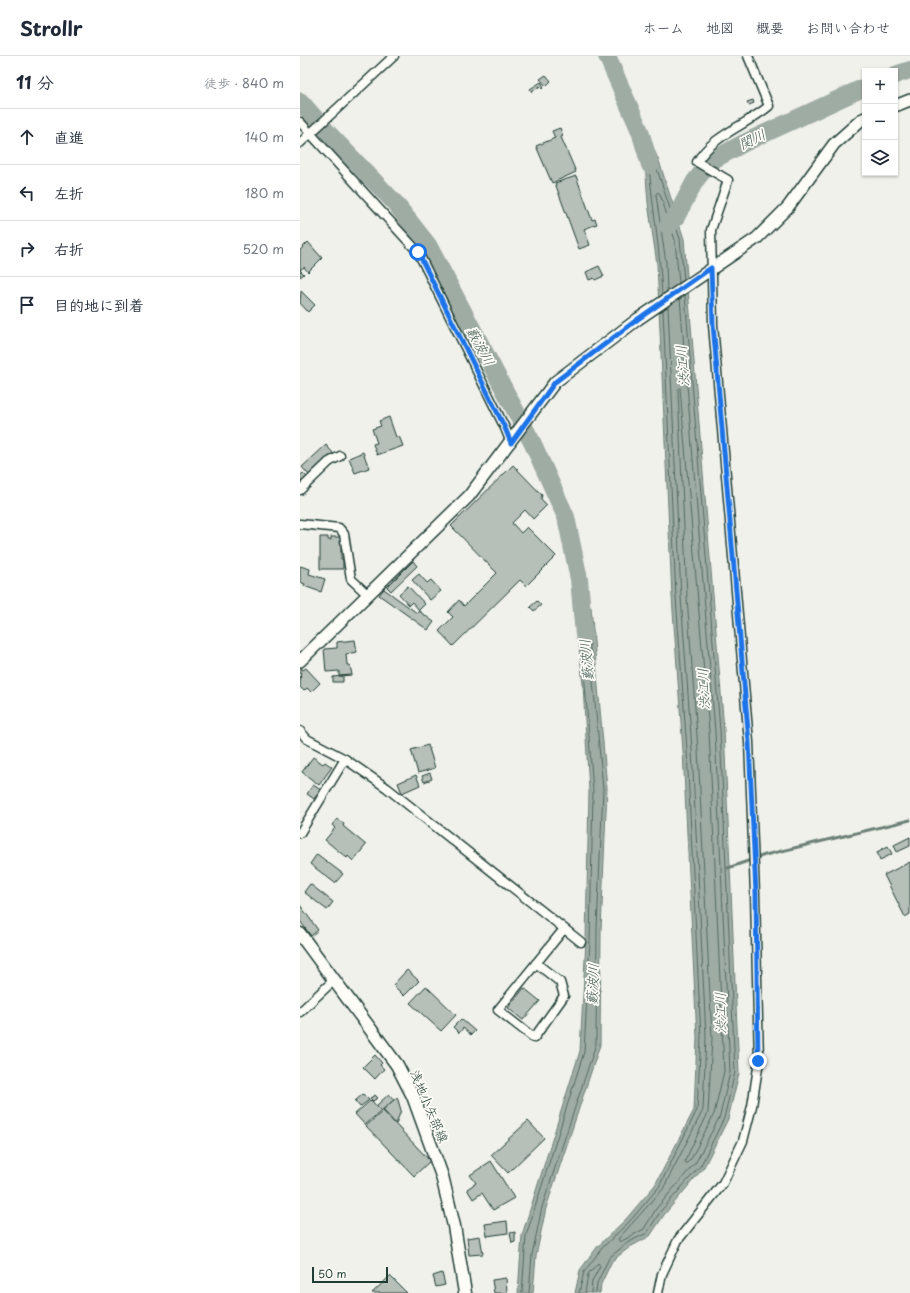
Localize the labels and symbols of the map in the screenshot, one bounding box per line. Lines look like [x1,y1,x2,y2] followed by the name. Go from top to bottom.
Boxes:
[735,123,769,155] water label: 関川
[409,243,427,261] route start
[462,323,500,369] water label: 藪波川
[670,344,694,388] water label: 渋江川
[574,638,598,682] water label: 藪波川
[691,667,715,711] water label: 渋江川
[580,962,604,1006] water label: 藪波川
[709,992,731,1034] water label: 渋江川
[749,1052,767,1070] route end
[406,1066,454,1147] street label: 浅地小矢部線
[312,1265,388,1284] scale bar

